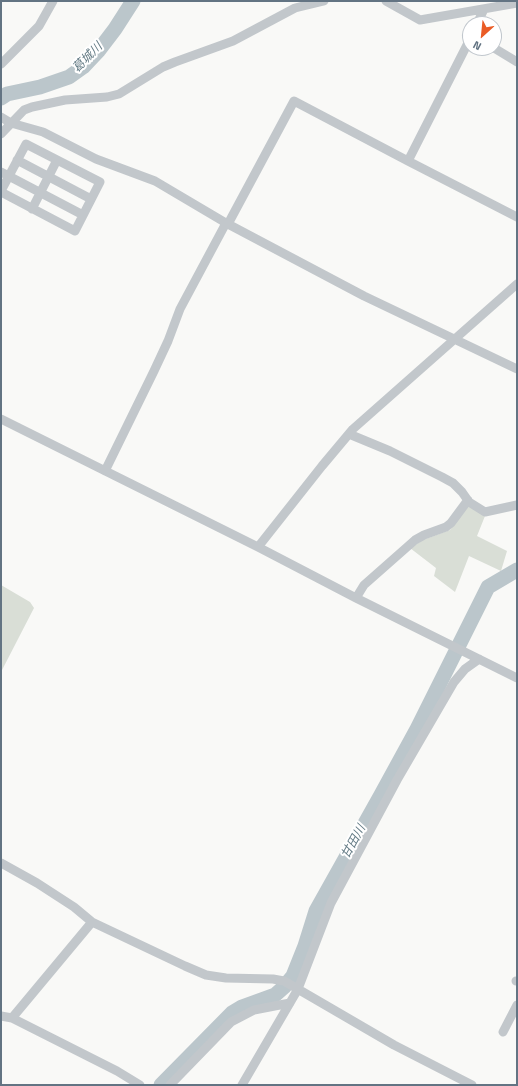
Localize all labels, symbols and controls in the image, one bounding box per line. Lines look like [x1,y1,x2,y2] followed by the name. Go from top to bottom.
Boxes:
[462,16,502,56] north arrow
[470,37,484,55] text: N
[70,40,106,76] water label: 葛城川
[339,823,369,861] water label: 甘田川

